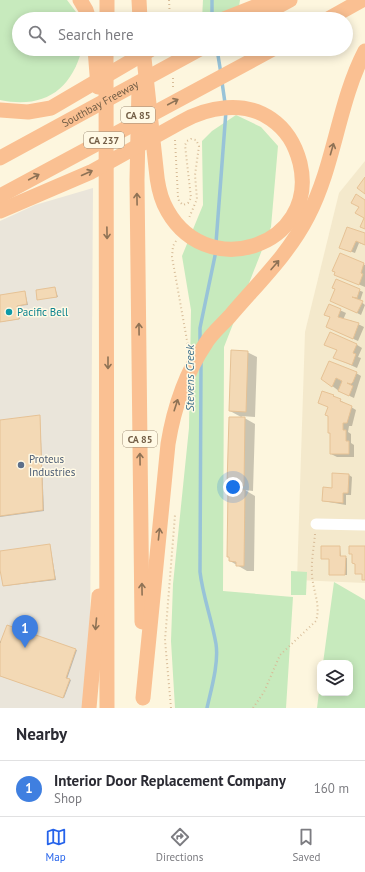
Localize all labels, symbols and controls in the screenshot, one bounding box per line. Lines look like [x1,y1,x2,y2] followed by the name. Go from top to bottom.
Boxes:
[12,12,353,56] search box
[26,23,48,45] icon: search
[58,25,134,44] text: Search here
[59,76,142,130] street label: Southbay Freeway
[167,98,179,106] one-way arrow
[121,107,155,123] road number: CA 85
[84,132,124,148] road number: CA 237
[329,143,336,156] one-way arrow
[81,169,93,176] one-way arrow
[28,173,40,181] one-way arrow
[133,193,141,206] one-way arrow
[103,226,110,239] one-way arrow
[271,259,280,270] one-way arrow
[17,305,69,319] place label: Pacific Bell
[4,307,14,317] marker: Pacific Bell
[135,323,143,336] one-way arrow
[182,344,197,411] water label: Stevens Creek
[104,356,112,369] one-way arrow
[173,399,180,412] one-way arrow
[123,431,157,447] road number: CA 85
[29,452,76,479] place label: Proteus Industries
[137,453,144,466] one-way arrow
[16,460,26,470] marker: Proteus Industries
[223,477,243,497] your location
[156,528,163,541] one-way arrow
[138,583,146,596] one-way arrow
[12,615,38,648] pin: 1
[93,617,100,630] one-way arrow
[317,660,353,696] map controls
[317,660,353,696] button: layers
[16,723,67,745] text: Nearby
[54,771,286,790] text: Interior Door Replacement Company
[25,780,33,797] text: 1
[314,780,349,797] text: 160 m
[54,790,82,807] text: Shop
[45,826,67,864] tab: Map
[156,826,203,864] tab: Directions
[292,826,320,864] tab: Saved

